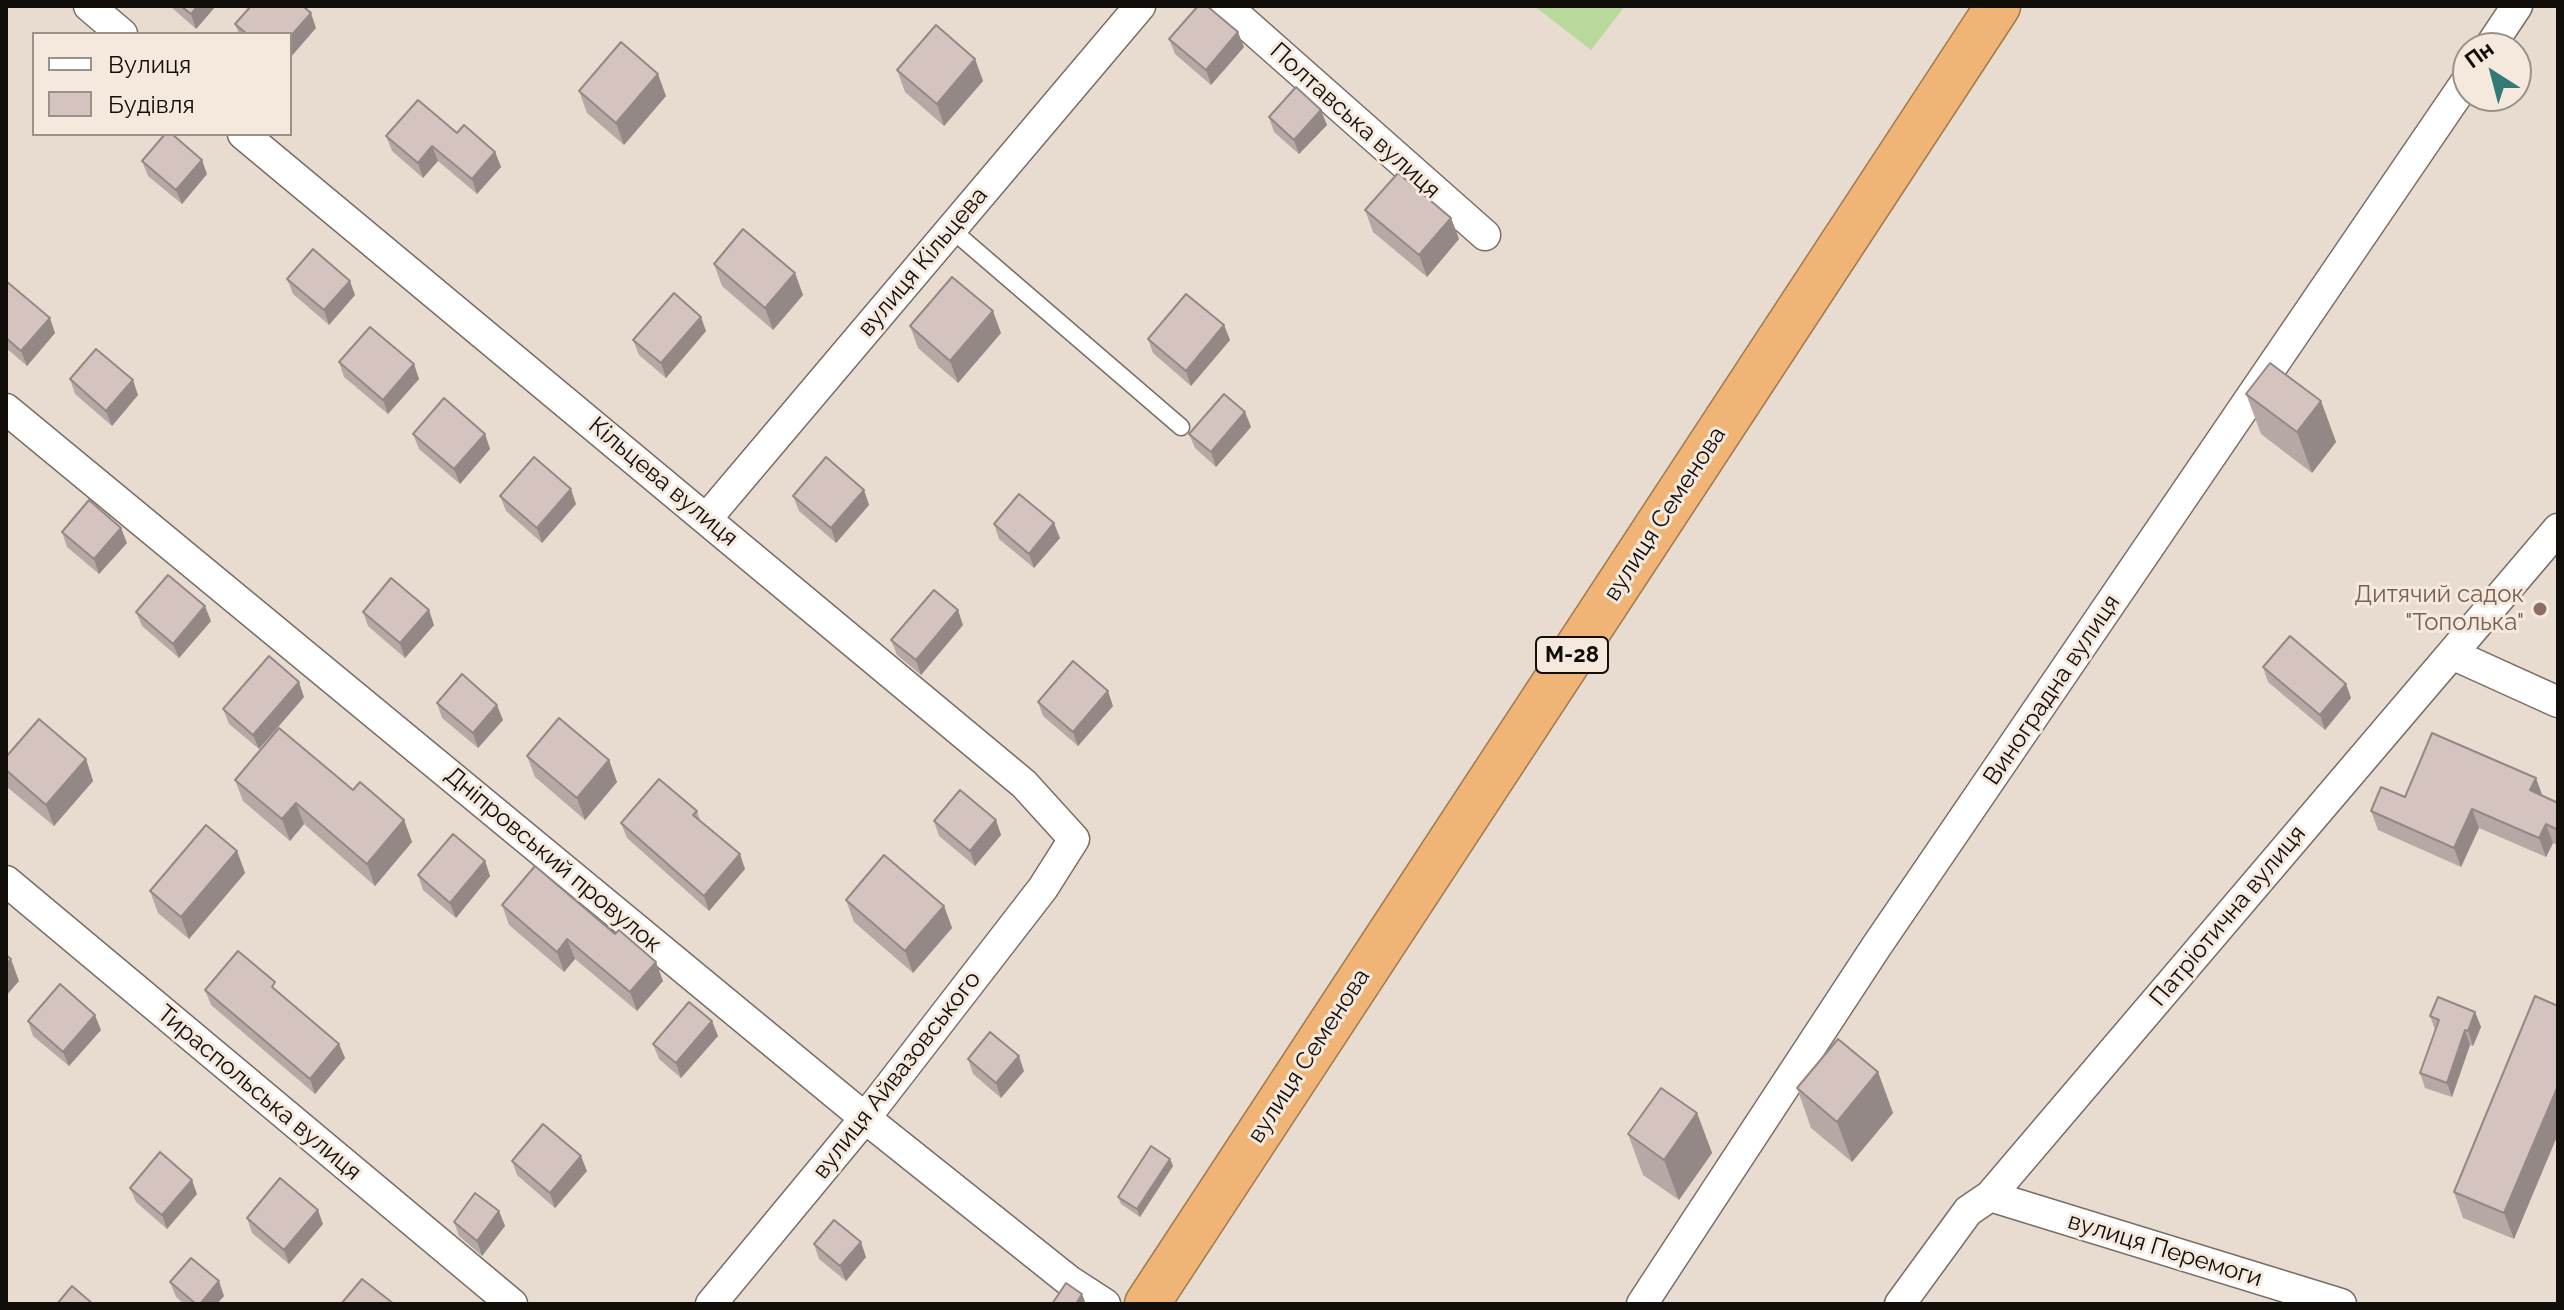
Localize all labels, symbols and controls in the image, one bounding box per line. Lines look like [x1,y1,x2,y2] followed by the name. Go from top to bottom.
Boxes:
[32,32,292,136] legend
[2452,32,2532,112] north arrow
[2460,35,2499,73] text: Пн
[1264,37,1446,205] street label: Полтавська вулиця
[108,50,191,79] text: Вулиця
[108,90,195,119] text: Будівля
[852,182,994,342] street label: вулиця Кільцева
[583,411,743,553] street label: Кільцева вулиця
[1598,422,1732,606] street label: вулиця Семенова
[2354,581,2524,637] place label: Дитячий садок "Тополька"
[1978,589,2126,791] street label: Виноградна вулиця
[2531,600,2549,618] marker: Дитячий садок "Тополька"
[1536,637,1608,673] road number: М-28
[439,761,667,959] street label: Дніпровський провулок
[2144,820,2312,1012] street label: Патріотична вулиця
[1242,964,1376,1148] street label: вулиця Семенова
[807,965,987,1185] street label: вулиця Айвазовського
[151,999,367,1187] street label: Тираспольська вулиця
[2064,1207,2266,1293] street label: вулиця Перемоги

